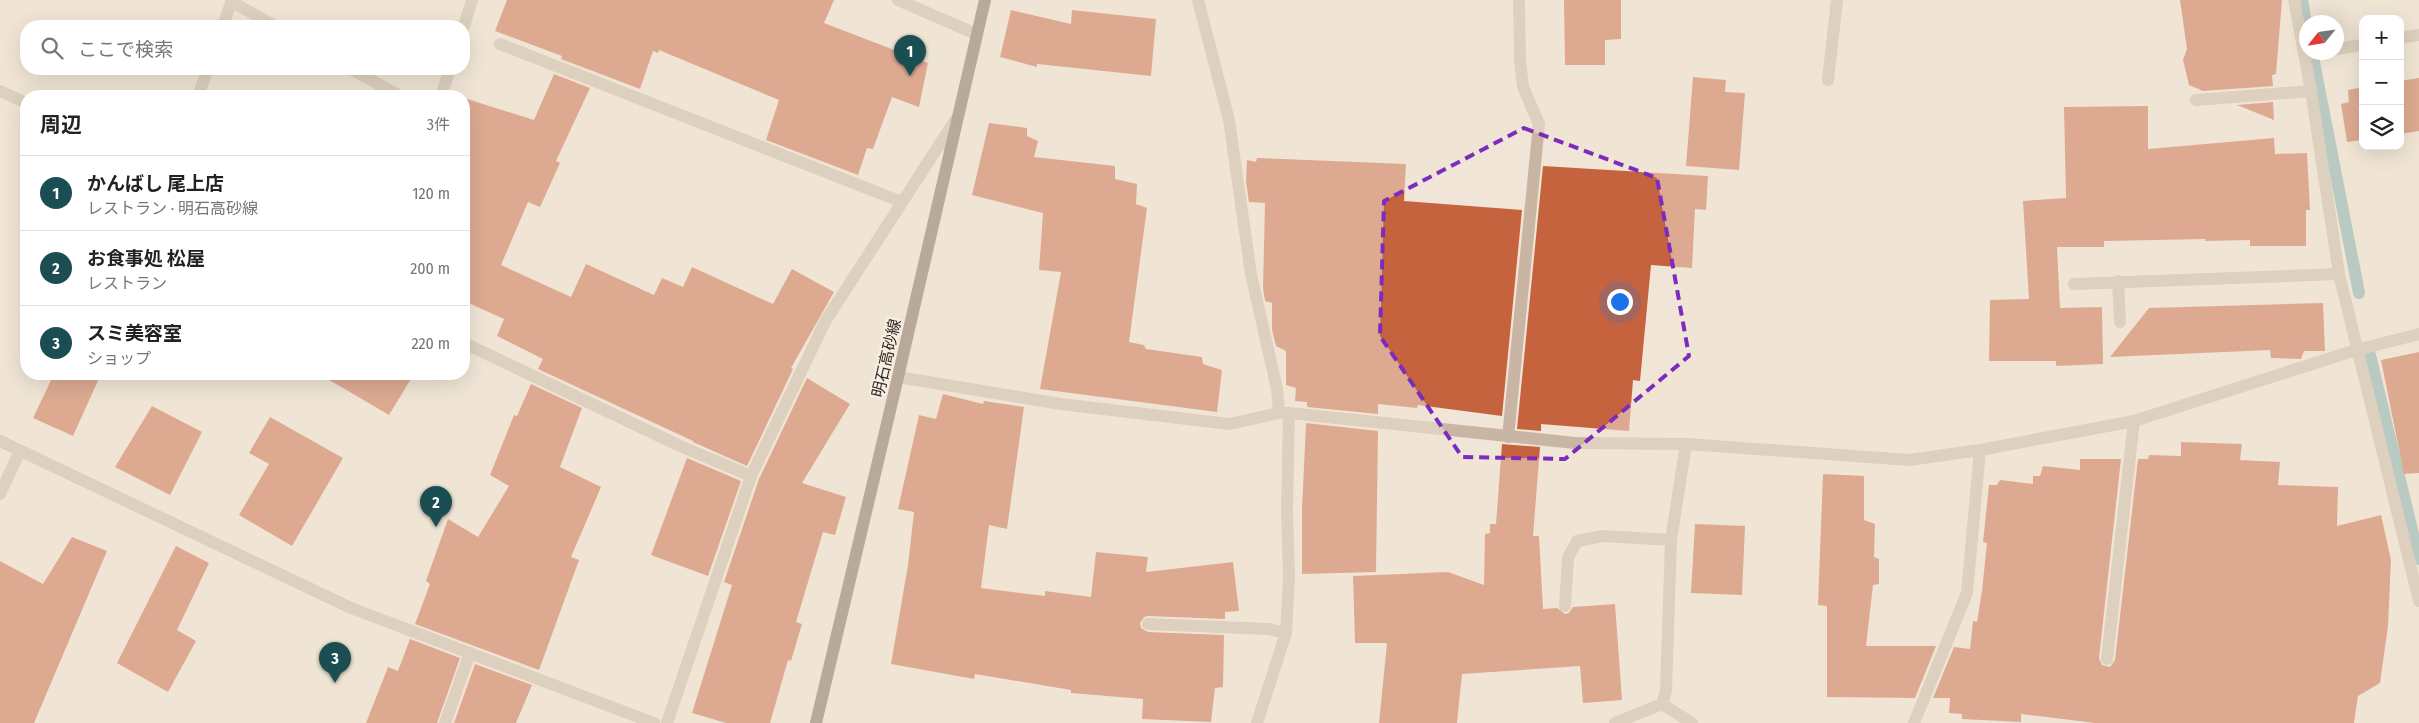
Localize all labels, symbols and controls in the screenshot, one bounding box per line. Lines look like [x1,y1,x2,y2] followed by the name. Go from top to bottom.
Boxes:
[2299,15,2344,60] north arrow
[2359,15,2404,150] map controls
[2359,15,2404,60] button: +
[20,20,470,75] search box
[38,34,66,62] icon: search
[894,35,926,76] pin: 1
[78,38,173,61] text: ここで検索
[2359,60,2404,105] button: −
[2359,105,2404,150] button: layers
[40,112,82,138] text: 周辺
[427,115,450,134] text: 3件
[87,172,224,195] text: かんばし 尾上店
[53,184,59,203] text: 1
[412,184,450,203] text: 120 m
[87,199,258,218] text: レストラン · 明石高砂線
[87,247,205,270] text: お食事処 松屋
[52,259,60,278] text: 2
[410,259,450,278] text: 200 m
[87,274,167,293] text: レストラン
[1607,289,1633,315] your location
[868,317,905,399] street label: 明石高砂線
[87,322,182,345] text: スミ美容室
[52,334,60,353] text: 3
[411,334,450,353] text: 220 m
[87,349,151,368] text: ショップ
[420,486,452,527] pin: 2
[319,642,351,683] pin: 3

